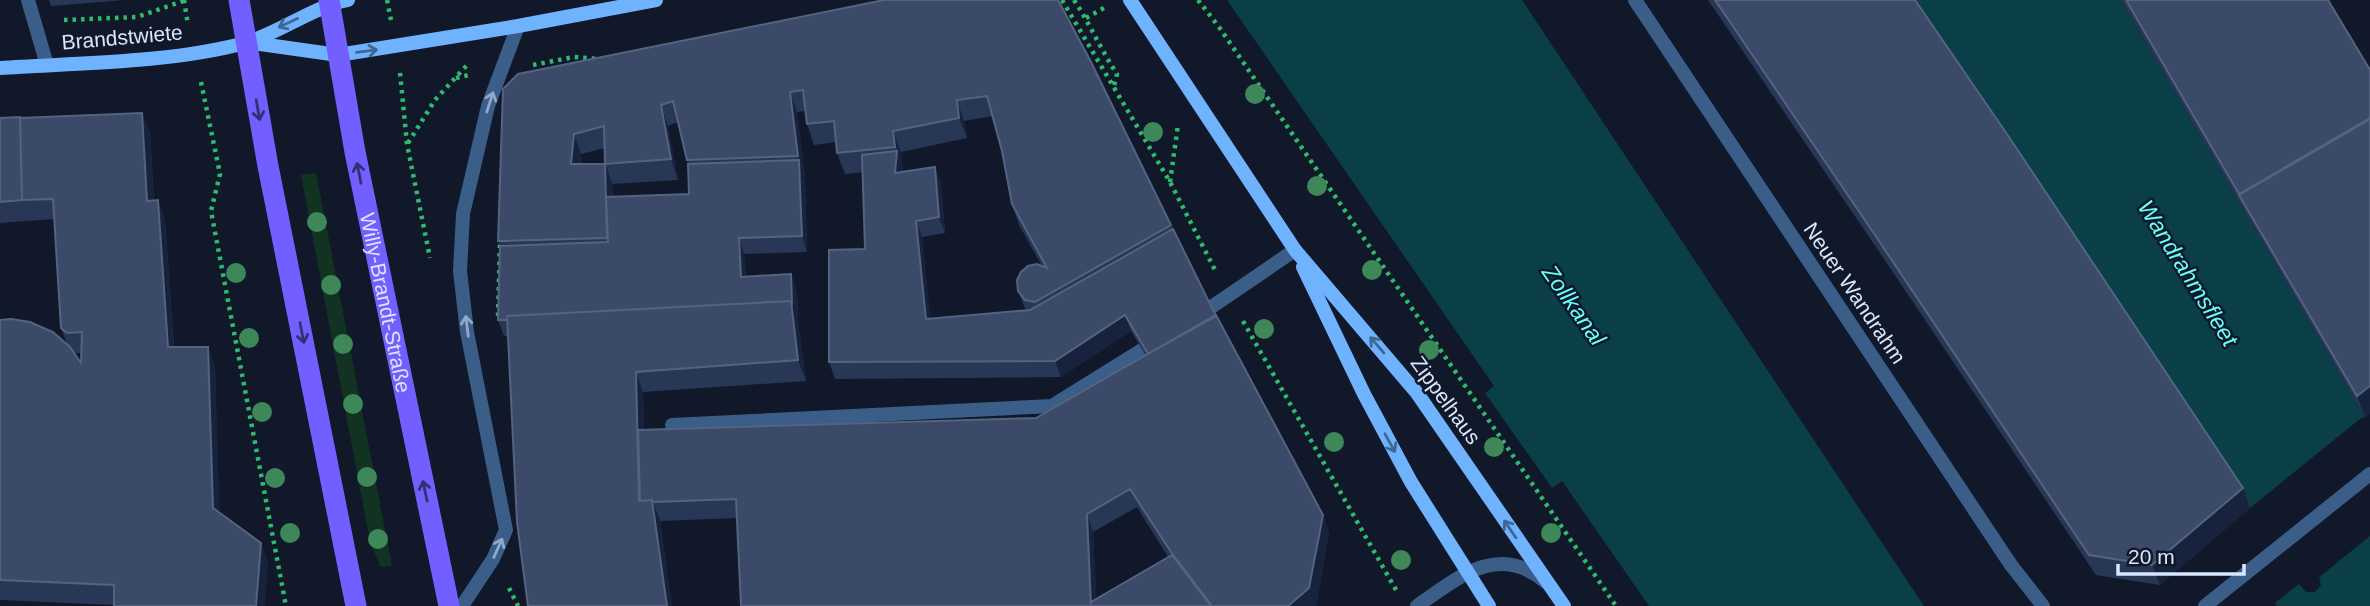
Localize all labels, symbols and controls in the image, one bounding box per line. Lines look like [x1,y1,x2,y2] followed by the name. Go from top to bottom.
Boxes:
[278,17,299,30] one-way arrow
[61,20,183,54] street label: Brandstwiete
[355,44,378,57] one-way arrow
[485,92,497,114] one-way arrow
[252,98,265,121] one-way arrow
[351,162,365,185] one-way arrow
[2133,195,2244,352] water label: Wandrahmsfleet
[356,211,416,395] street label: Willy-Brandt-Straße
[1799,218,1911,368] street label: Neuer Wandrahm
[1536,259,1612,351] water label: Zollkanal
[460,315,473,338] one-way arrow
[295,321,309,344] one-way arrow
[1369,336,1385,354] one-way arrow
[1407,352,1485,448] street label: Zippelhaus
[1383,433,1397,453] one-way arrow
[417,480,431,503] one-way arrow
[1503,520,1517,539] one-way arrow
[2118,532,2244,576] scale bar
[492,538,505,560] one-way arrow
[2128,545,2175,568] text: 20 m

